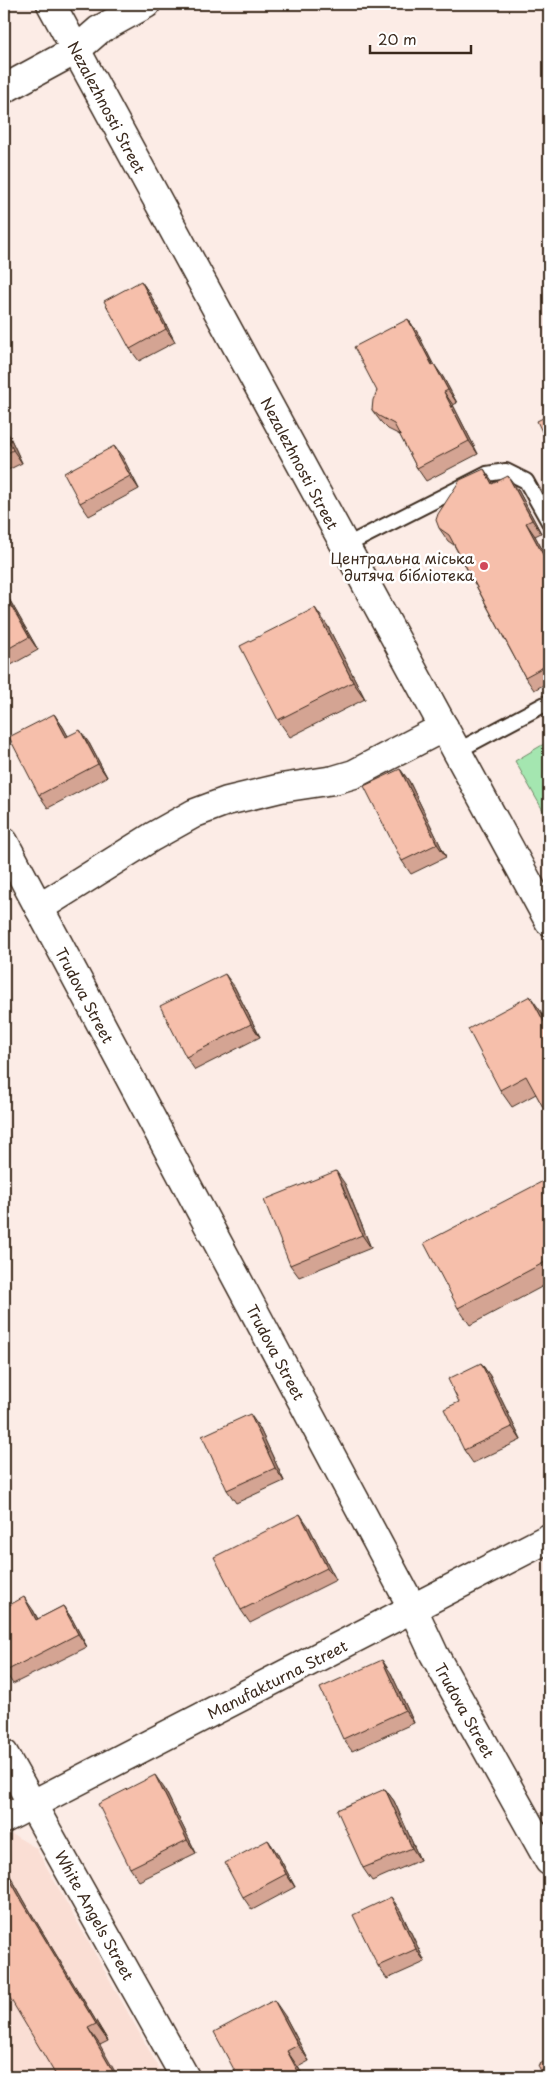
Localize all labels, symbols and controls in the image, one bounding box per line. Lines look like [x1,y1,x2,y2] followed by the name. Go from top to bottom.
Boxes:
[370,22,472,54] scale bar
[378,27,417,50] text: 20 m
[62,37,152,177] street label: Nezalezhnosti Street
[255,393,345,533] street label: Nezalezhnosti Street
[330,546,475,586] place label: Центральна міська дитяча бібліотека
[478,560,490,572] marker: Центральна міська дитяча бібліотека
[50,943,120,1047] street label: Trudova Street
[241,1300,311,1404] street label: Trudova Street
[203,1634,351,1724] street label: Manufakturna Street
[429,1658,501,1762] street label: Trudova Street
[50,1846,140,1984] street label: White Angels Street

